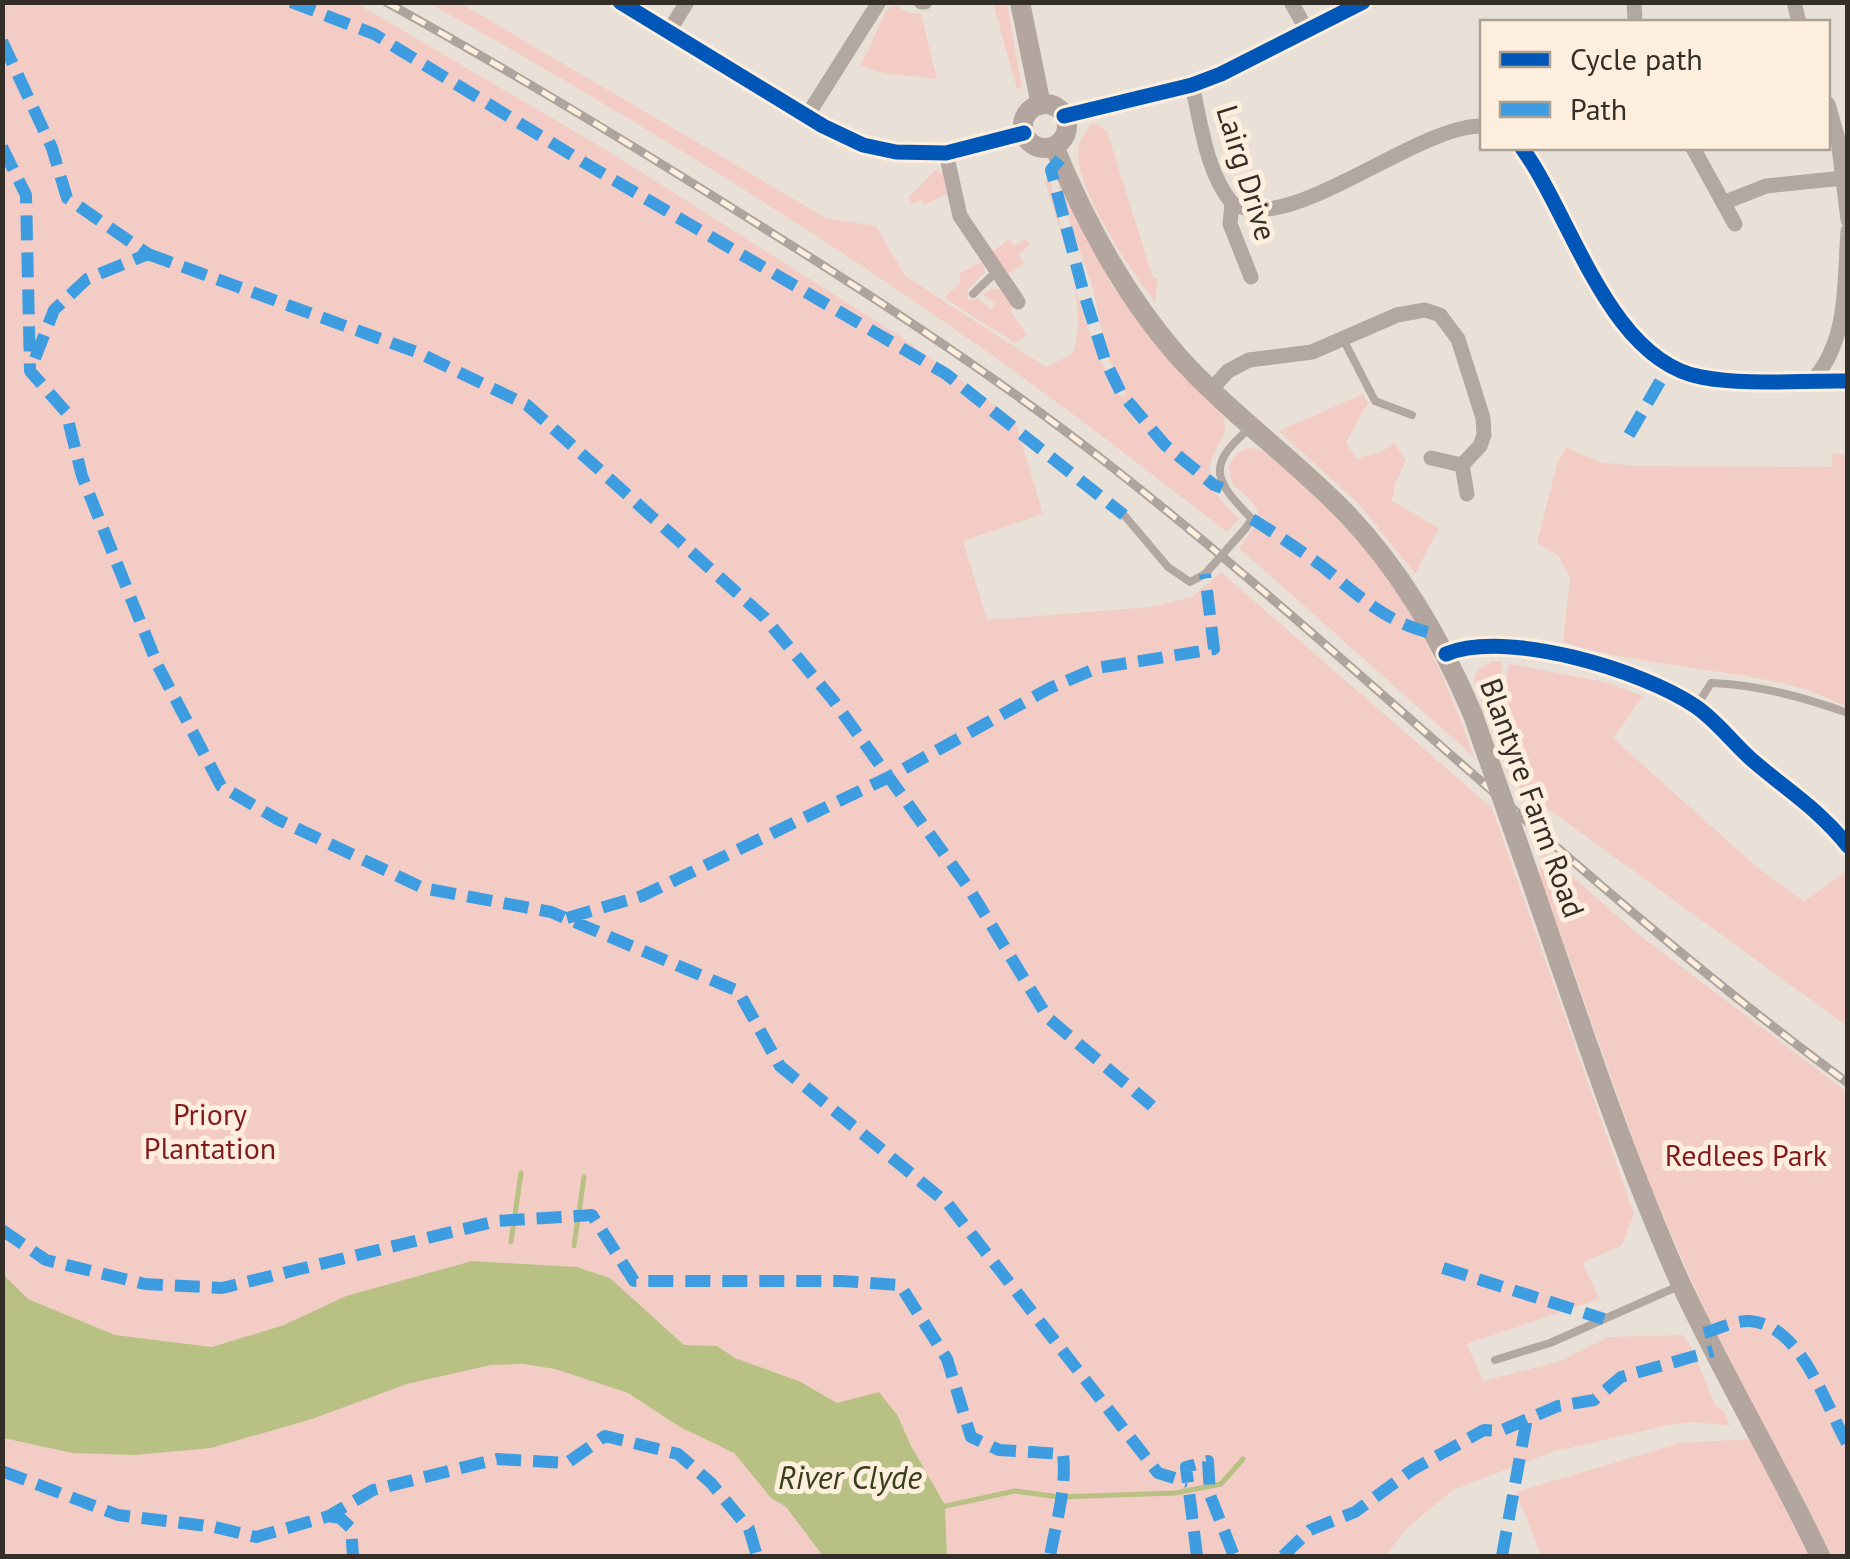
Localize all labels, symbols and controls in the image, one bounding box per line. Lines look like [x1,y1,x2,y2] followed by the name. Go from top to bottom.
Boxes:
[1480,20,1830,150] legend
[1570,39,1703,78] text: Cycle path
[1570,89,1627,128] text: Path
[1208,100,1286,245] street label: Lairg Drive
[1472,673,1595,922] street label: Blantyre Farm Road
[144,1094,276,1167] park label: Priory Plantation
[1665,1135,1828,1174] park label: Redlees Park
[778,1456,922,1498] water label: River Clyde

